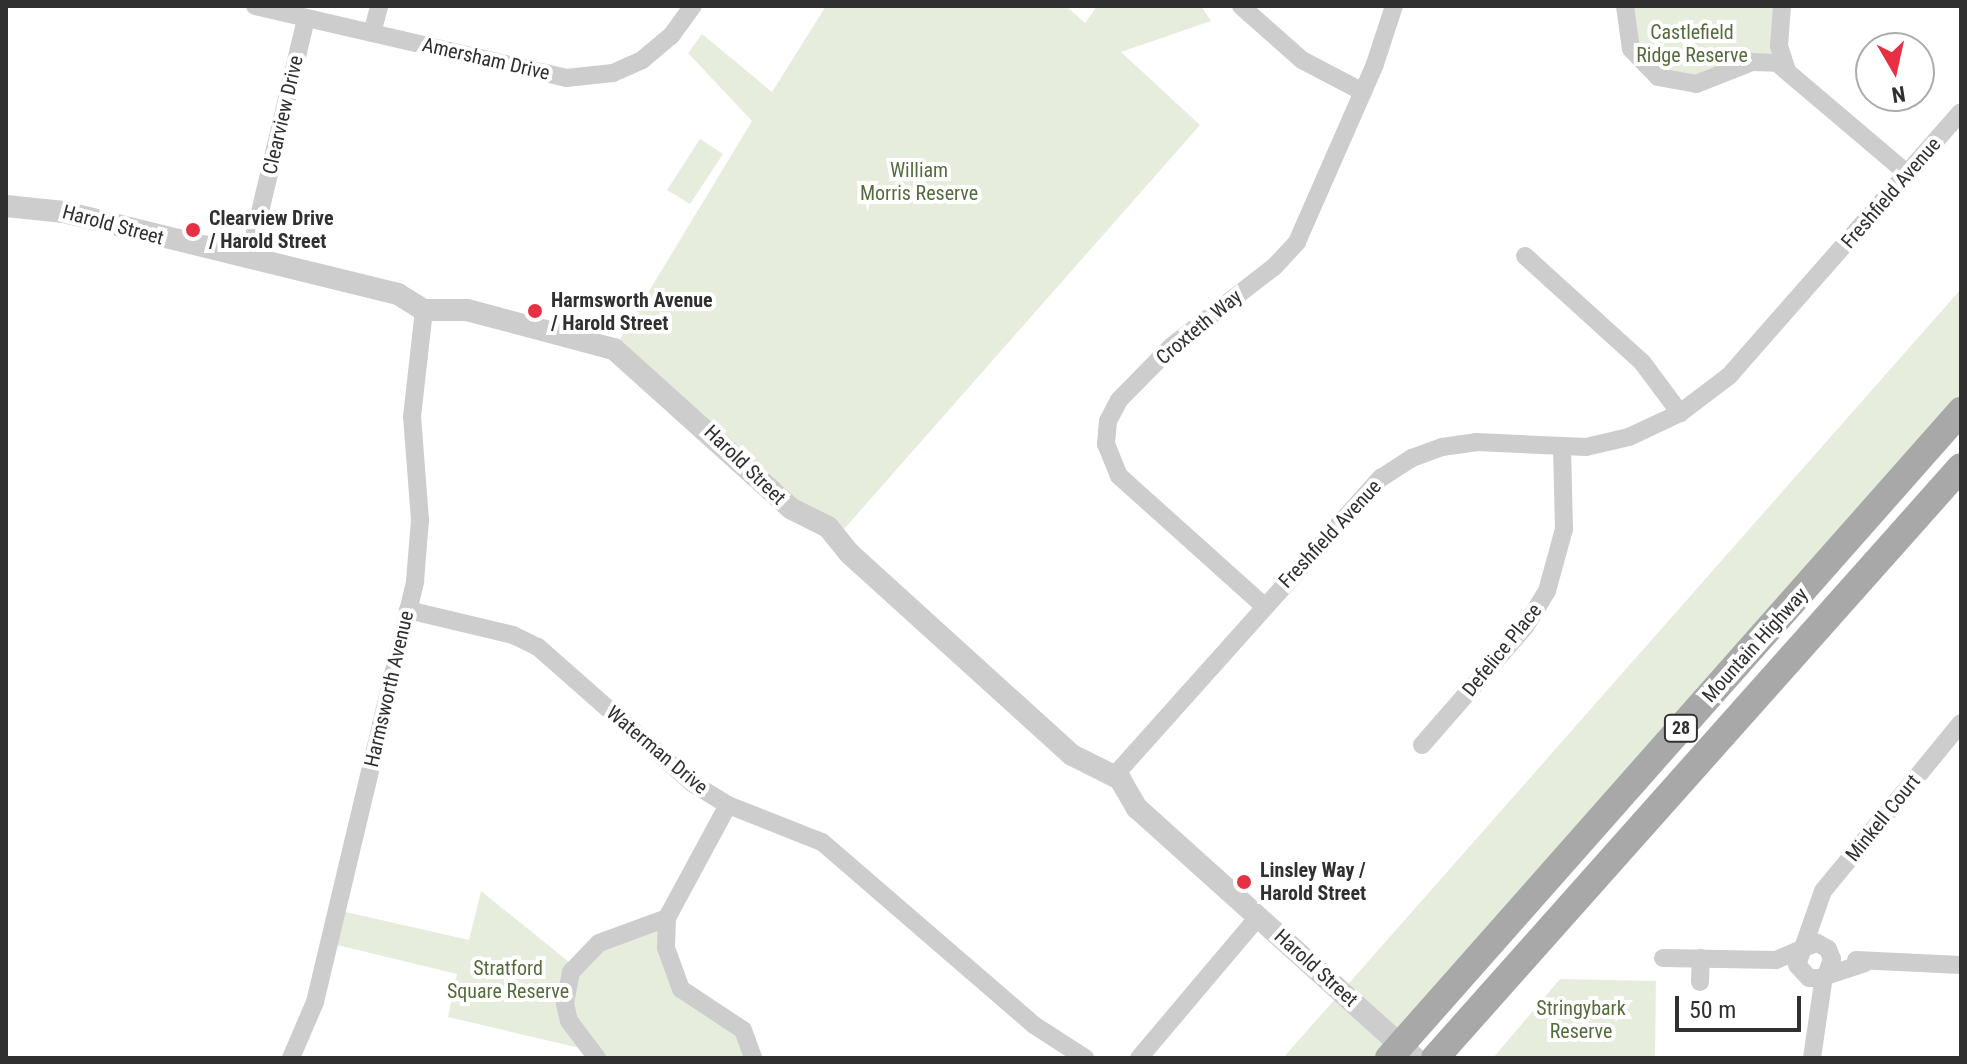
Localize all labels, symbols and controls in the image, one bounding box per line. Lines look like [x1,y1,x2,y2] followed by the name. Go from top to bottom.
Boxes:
[1636,20,1748,67] park label: Castlefield Ridge Reserve
[1855,32,1935,112] north arrow
[420,33,552,85] street label: Amersham Drive
[258,53,308,177] street label: Clearview Drive
[1890,81,1907,108] text: N
[1836,133,1946,253] street label: Freshfield Avenue
[860,158,978,205] park label: William Morris Reserve
[60,200,166,250] street label: Harold Street
[209,206,333,253] place label: Clearview Drive / Harold Street
[184,221,202,239] marker: Clearview Drive / Harold Street
[1151,284,1247,370] street label: Croxteth Way
[551,288,713,335] place label: Harmsworth Avenue / Harold Street
[526,302,544,320] marker: Harmsworth Avenue / Harold Street
[699,420,791,510] street label: Harold Street
[1274,475,1386,593] street label: Freshfield Avenue
[1697,583,1813,707] street label: Mountain Highway
[1457,599,1547,701] street label: Defelice Place
[359,609,419,769] street label: Harmsworth Avenue
[602,701,712,799] street label: Waterman Drive
[1663,714,1699,742] road number: 28
[1841,770,1925,866] street label: Minkell Court
[1260,858,1366,905] place label: Linsley Way / Harold Street
[1235,873,1253,891] marker: Linsley Way / Harold Street
[1269,924,1363,1012] street label: Harold Street
[447,956,569,1003] park label: Stratford Square Reserve
[1679,980,1805,1030] scale bar
[1536,996,1626,1043] park label: Stringybark Reserve
[1689,996,1736,1024] text: 50 m

